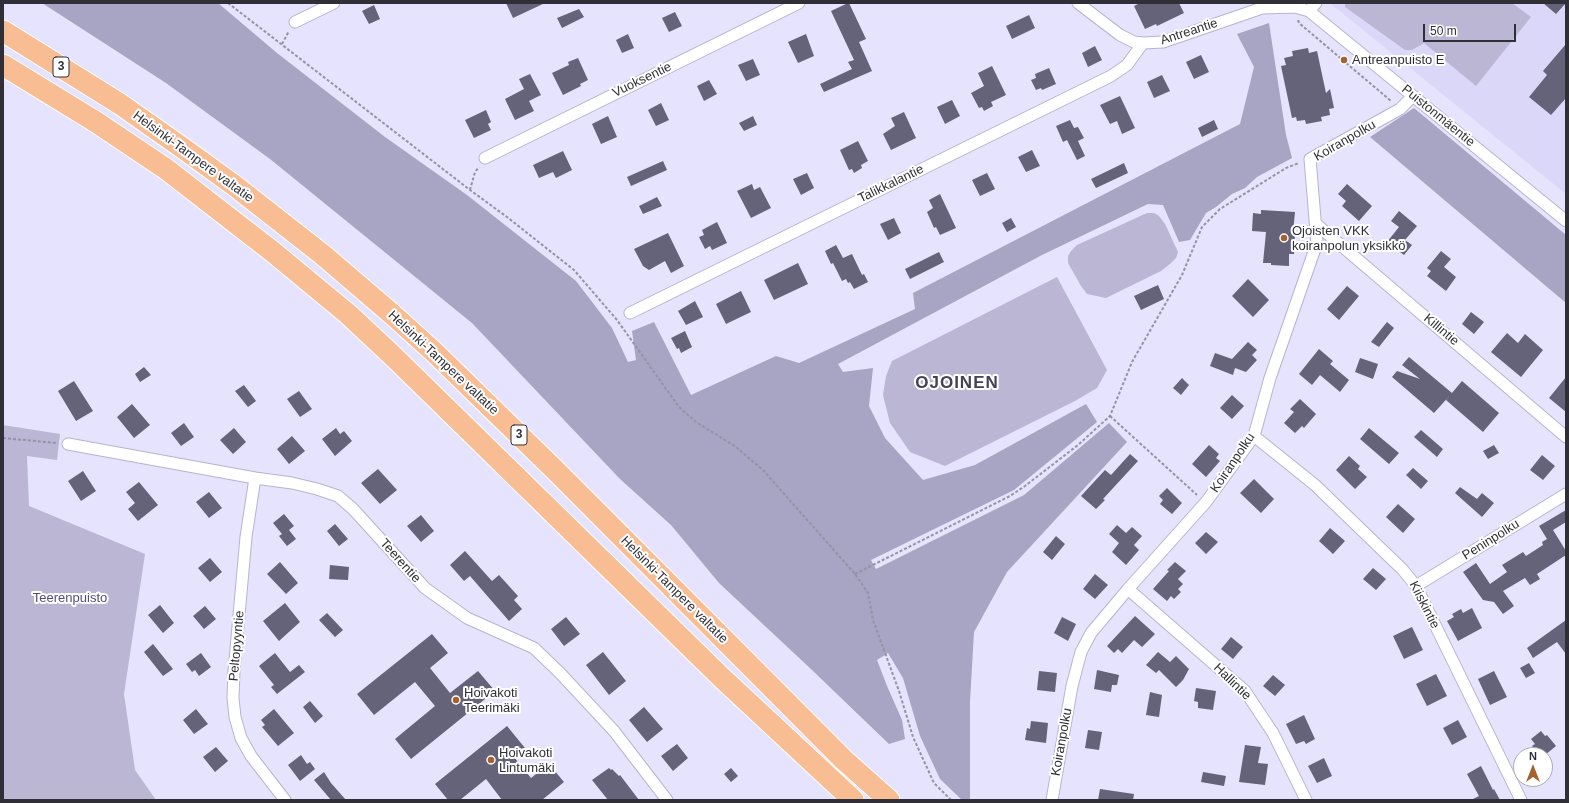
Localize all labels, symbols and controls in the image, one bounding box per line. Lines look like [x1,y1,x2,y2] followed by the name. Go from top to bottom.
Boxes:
[1158,15,1220,49] street label: Antreantie
[1425,16,1518,42] scale bar
[1430,24,1457,38] text: 50 m
[1352,52,1445,68] place label: Antreanpuisto E
[1339,55,1349,65] marker: Antreanpuisto E
[53,57,69,77] road number: 3
[610,59,674,101] street label: Vuoksentie
[1398,82,1478,150] street label: Puistonmäentie
[130,108,256,206] street label: Helsinki-Tampere valtatie
[1311,117,1379,165] street label: Koiranpolku
[856,161,926,207] street label: Talikkalantie
[1292,223,1405,254] place label: Ojoisten VKK koiranpolun yksikkö
[1279,233,1289,243] marker: Ojoisten VKK koiranpolun yksikkö
[385,308,501,418] street label: Helsinki-Tampere valtatie
[1420,311,1462,349] street label: Killintie
[915,373,999,393] district label: OJOINEN
[511,425,527,445] road number: 3
[1207,430,1259,496] street label: Koiranpolku
[1460,516,1522,564] street label: Peninpolku
[617,533,731,647] street label: Helsinki-Tampere valtatie
[376,536,424,586] street label: Teerentie
[1405,579,1443,631] street label: Kiiskintie
[33,590,107,606] park label: Teerenpuisto
[226,610,248,682] street label: Peltopyyntie
[1210,660,1254,704] street label: Hallintie
[464,685,520,716] place label: Hoivakoti Teerimäki
[451,695,461,705] marker: Hoivakoti Teerimäki
[1048,707,1076,777] street label: Koiranpolku
[499,745,555,776] place label: Hoivakoti Lintumäki
[1513,747,1553,787] north arrow
[1529,750,1537,762] text: N
[486,755,496,765] marker: Hoivakoti Lintumäki

